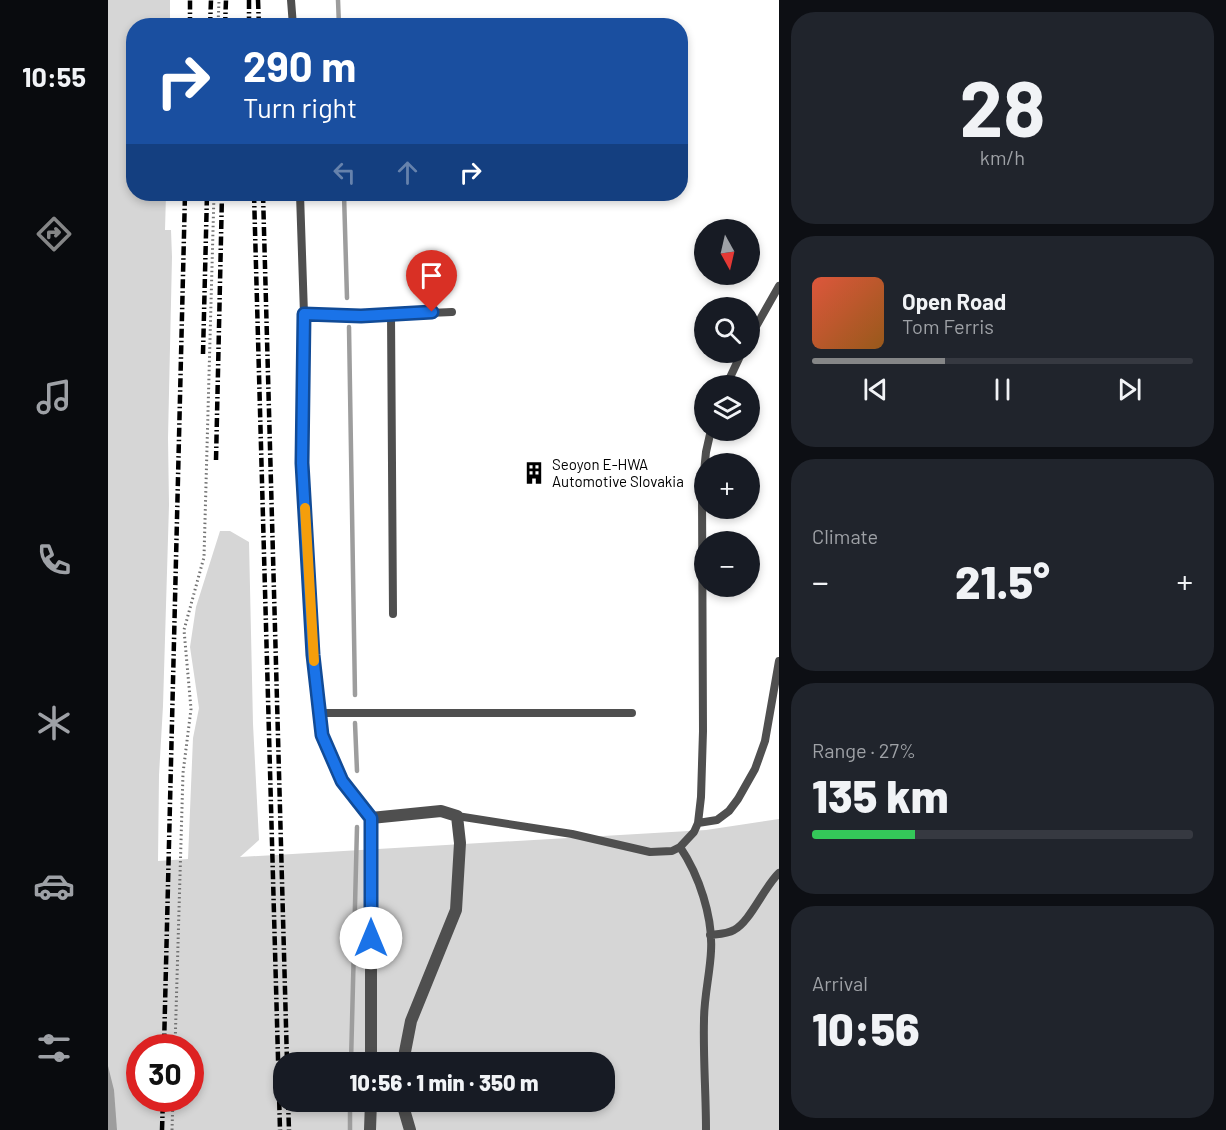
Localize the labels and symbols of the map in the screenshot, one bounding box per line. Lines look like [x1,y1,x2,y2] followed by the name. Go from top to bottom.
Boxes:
[694,219,760,285] north arrow
[406,250,457,312] pin
[552,455,684,490] place label: Seoyon E-HWA Automotive Slovakia
[521,460,547,486] building icon: Seoyon E-HWA Automotive Slovakia
[339,906,403,970] position arrow
[126,1034,204,1112] speed limit sign: 30

